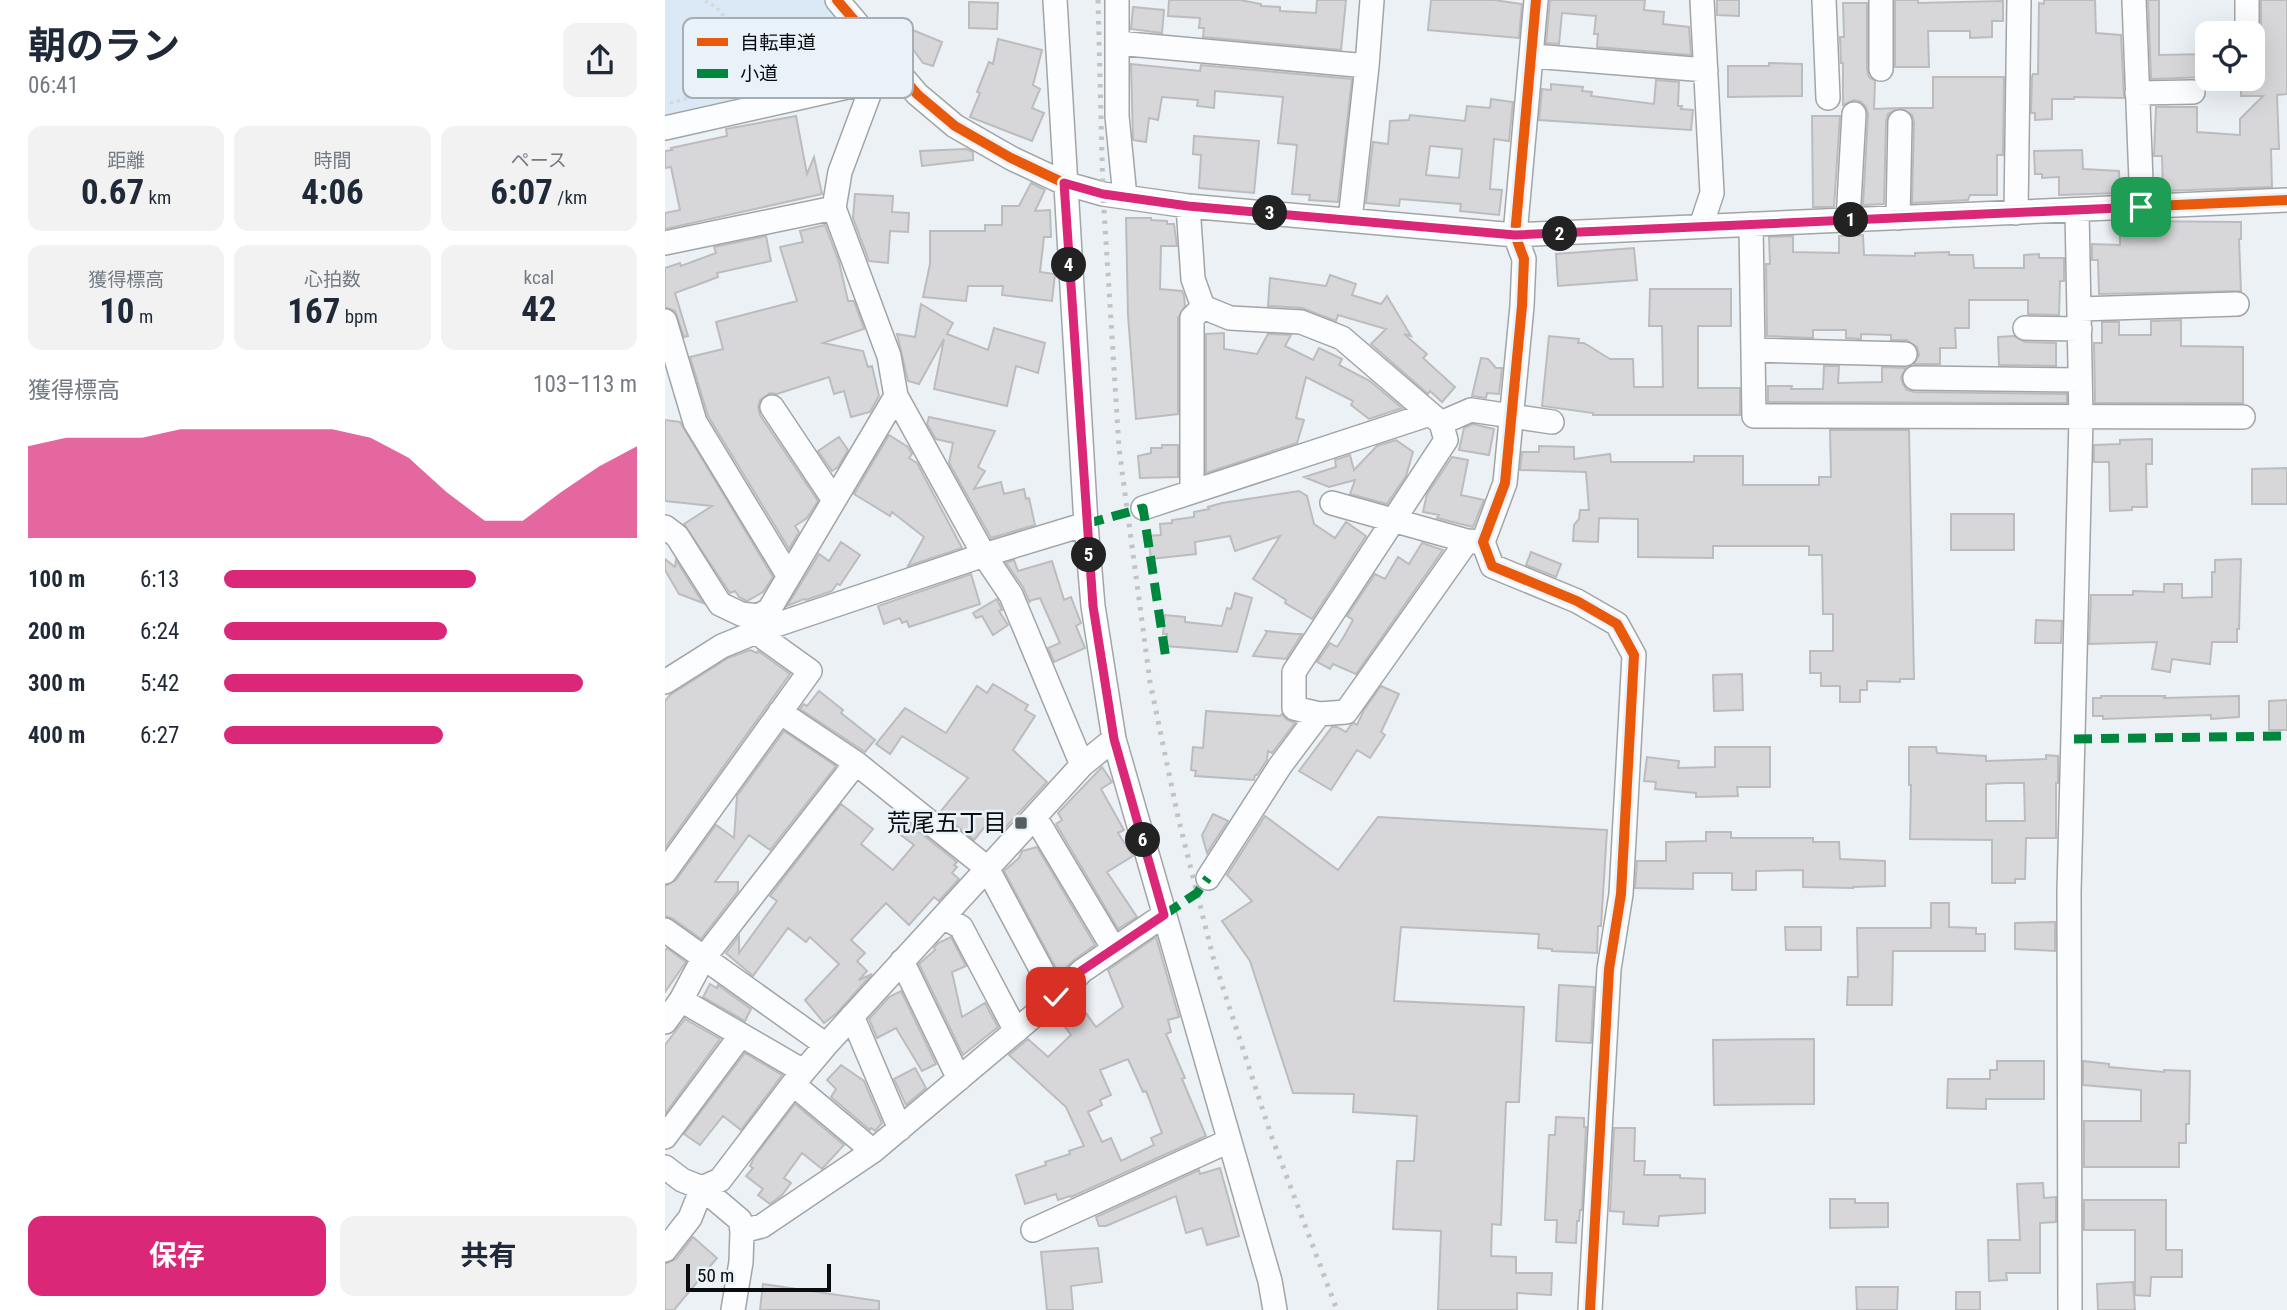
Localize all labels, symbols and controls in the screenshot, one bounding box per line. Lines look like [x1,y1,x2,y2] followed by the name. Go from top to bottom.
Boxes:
[683,18,913,98] legend
[2195,21,2265,91] map controls
[2195,21,2265,91] button: locate
[563,23,637,97] button: share
[28,24,180,68] text: 朝のラン
[740,31,816,54] text: 自転車道
[740,62,778,85] text: 小道
[28,72,79,99] text: 06:41
[107,149,145,172] text: 距離
[313,149,352,172] text: 時間
[511,149,567,172] text: ペース
[81,172,144,213] text: 0.67
[301,172,364,213] text: 4:06
[490,172,553,213] text: 6:07
[2111,177,2171,237] pin
[144,186,171,209] text: km
[553,186,587,209] text: /km
[2122,188,2160,226] icon: arrive
[1253,196,1287,230] pin: 3
[1265,201,1274,224] text: 3
[1833,202,1869,238] pin: 1
[1846,208,1855,231] text: 1
[1543,216,1577,252] pin: 2
[1555,222,1564,245] text: 2
[1051,247,1087,282] pin: 4
[1064,253,1073,276] text: 4
[524,266,554,289] text: kcal
[88,268,164,291] text: 獲得標高
[304,268,361,291] text: 心拍数
[521,289,557,330] text: 42
[99,291,135,332] text: 10
[287,291,340,332] text: 167
[135,305,153,328] text: m
[340,305,378,328] text: bpm
[533,371,637,398] text: 103–113 m
[28,377,120,404] text: 獲得標高
[1071,538,1107,572] pin: 5
[1084,543,1093,566] text: 5
[28,566,85,593] text: 100 m
[140,566,179,593] text: 6:13
[28,618,85,645] text: 200 m
[140,618,179,645] text: 6:24
[28,670,85,697] text: 300 m
[140,670,179,697] text: 5:42
[28,722,85,749] text: 400 m
[140,722,179,749] text: 6:27
[887,809,1007,837] place label: 荒尾五丁目
[1013,815,1029,831] marker: 荒尾五丁目
[1126,822,1161,858] pin: 6
[1138,828,1147,851] text: 6
[1026,967,1086,1027] pin
[1037,978,1075,1016] icon: check
[28,1216,326,1296] button: 保存
[340,1216,637,1296] button: 共有
[686,1261,831,1293] scale bar
[697,1264,734,1287] text: 50 m

